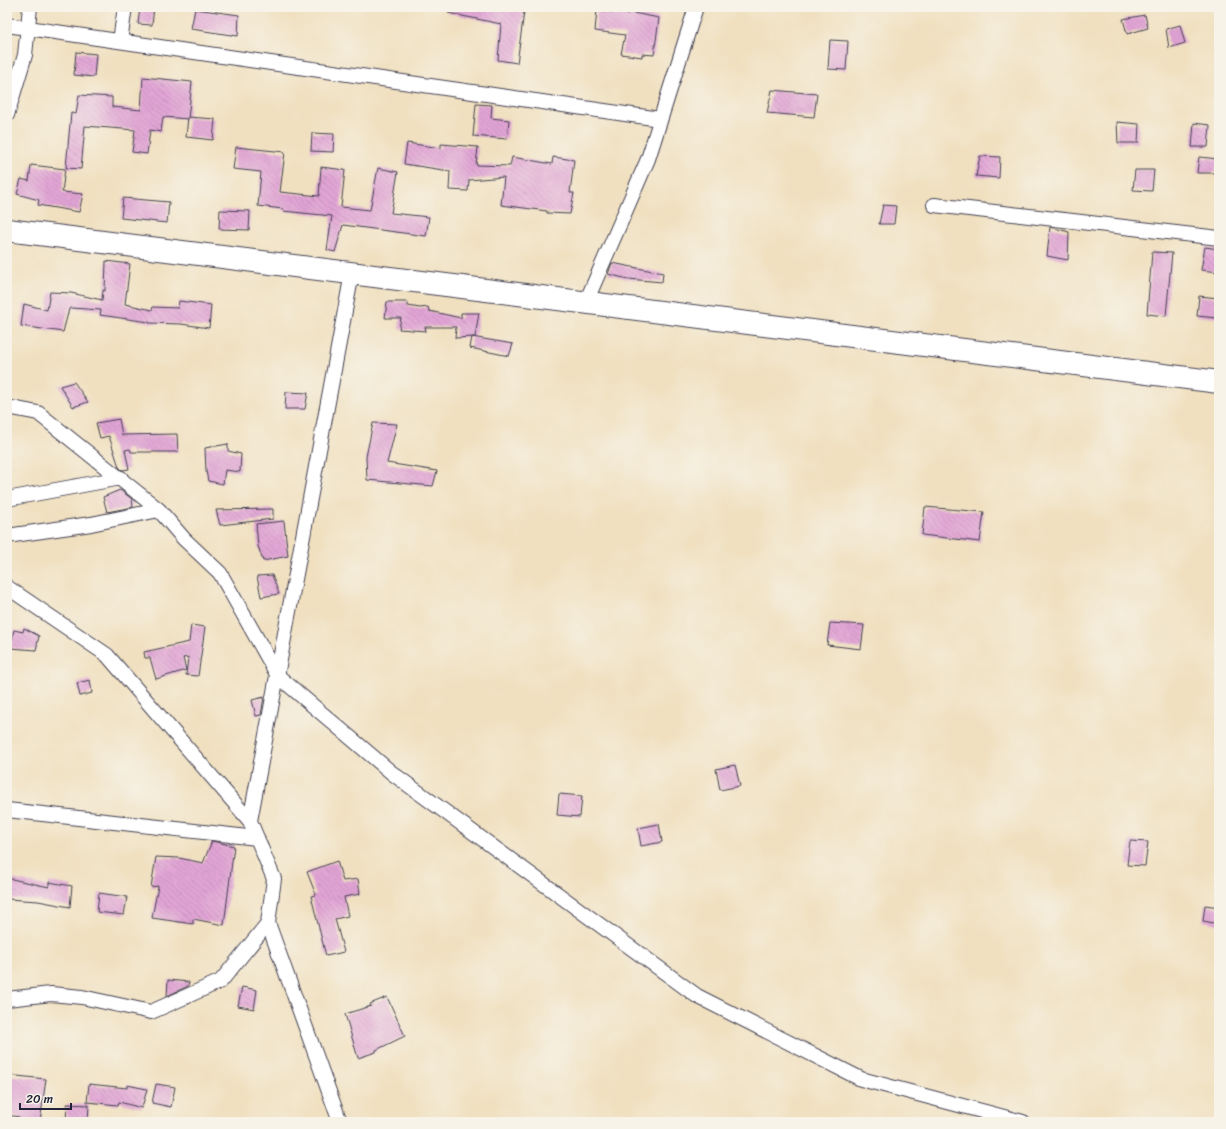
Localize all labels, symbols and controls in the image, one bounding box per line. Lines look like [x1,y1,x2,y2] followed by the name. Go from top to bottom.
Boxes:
[20,1085,71,1111] scale bar
[26,1088,53,1110] text: 20 m

